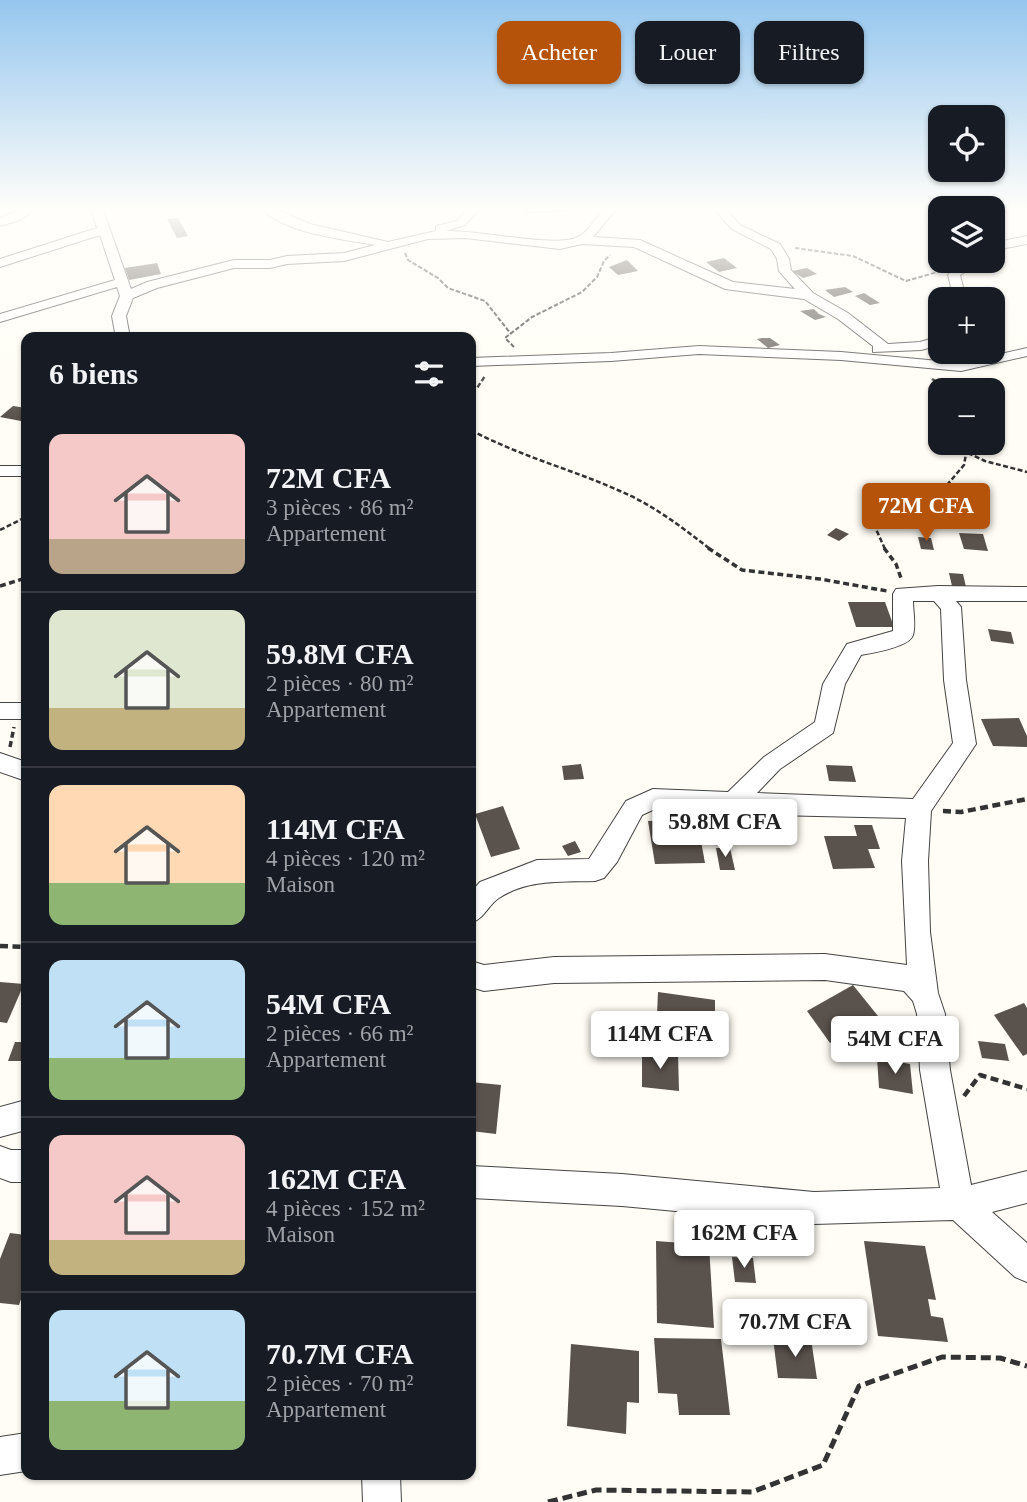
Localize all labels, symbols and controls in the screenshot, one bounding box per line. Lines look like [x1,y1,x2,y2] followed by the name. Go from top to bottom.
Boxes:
[497,21,621,84] chip: Acheter
[635,21,740,84] chip: Louer
[754,21,864,84] chip: Filtres
[928,105,1005,455] map controls
[928,105,1005,182] button: locate
[928,196,1005,273] button: layers
[928,287,1005,364] button: +
[410,355,448,393] icon: filters
[49,357,138,390] text: 6 biens
[928,378,1005,455] button: −
[266,461,391,494] text: 72M CFA
[105,462,189,546] icon: home
[861,484,991,543] pin: 72M CFA
[878,493,974,518] text: 72M CFA
[266,495,413,520] text: 3 pièces · 86 m²
[266,521,386,546] text: Appartement
[266,637,414,670] text: 59.8M CFA
[105,638,189,722] icon: home
[266,671,413,696] text: 2 pièces · 80 m²
[266,697,386,722] text: Appartement
[645,800,805,859] pin: 59.8M CFA
[668,809,782,834] text: 59.8M CFA
[266,812,405,845] text: 114M CFA
[105,813,189,897] icon: home
[266,846,425,871] text: 4 pièces · 120 m²
[266,872,335,897] text: Maison
[266,987,391,1020] text: 54M CFA
[105,988,189,1072] icon: home
[588,1012,732,1071] pin: 114M CFA
[830,1016,960,1076] pin: 54M CFA
[266,1021,413,1046] text: 2 pièces · 66 m²
[607,1021,713,1046] text: 114M CFA
[847,1026,943,1051] text: 54M CFA
[266,1047,386,1072] text: Appartement
[266,1162,406,1195] text: 162M CFA
[105,1163,189,1247] icon: home
[266,1196,425,1221] text: 4 pièces · 152 m²
[672,1210,816,1270] pin: 162M CFA
[690,1220,798,1245] text: 162M CFA
[266,1222,335,1247] text: Maison
[715,1300,875,1359] pin: 70.7M CFA
[738,1309,852,1334] text: 70.7M CFA
[266,1337,414,1370] text: 70.7M CFA
[105,1338,189,1422] icon: home
[266,1371,413,1396] text: 2 pièces · 70 m²
[266,1397,386,1422] text: Appartement

